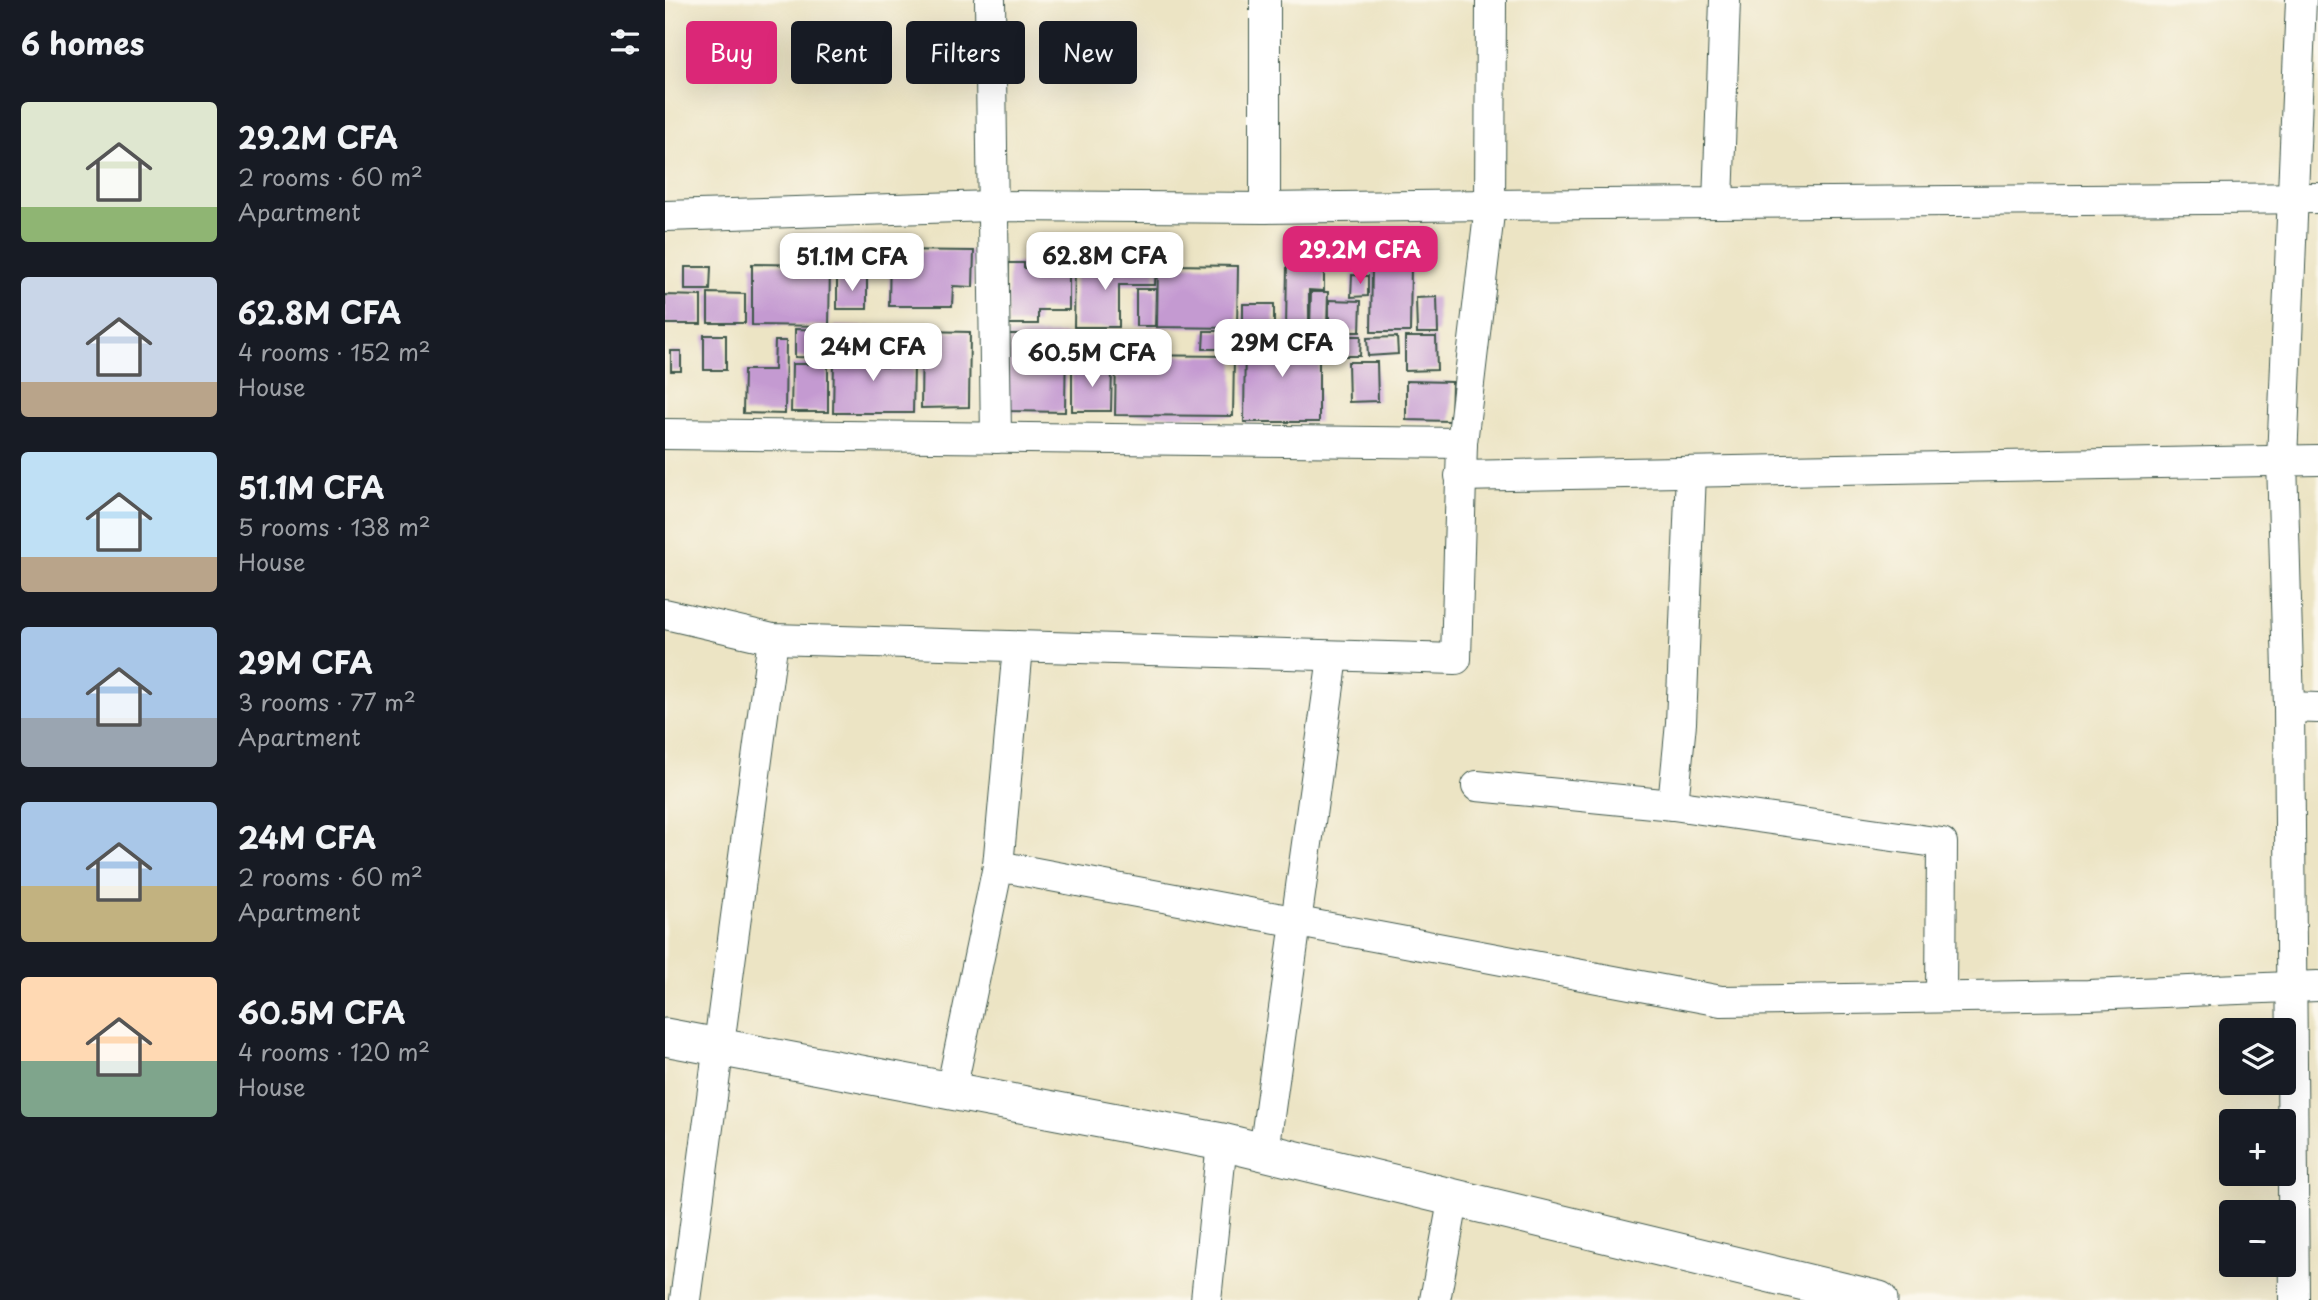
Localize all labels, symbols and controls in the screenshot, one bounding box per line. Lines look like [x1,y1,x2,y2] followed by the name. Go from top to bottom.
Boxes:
[21,20,144,65] text: 6 homes
[686,21,777,84] chip: Buy
[791,21,892,84] chip: Rent
[906,21,1025,84] chip: Filters
[1039,21,1137,84] chip: New
[606,23,644,61] icon: filters
[238,114,398,159] text: 29.2M CFA
[77,130,161,214] icon: home
[238,159,423,194] text: 2 rooms · 60 m²
[238,194,361,229] text: Apartment
[1280,226,1440,286] pin: 29.2M CFA
[1299,231,1421,266] text: 29.2M CFA
[1025,232,1185,292] pin: 62.8M CFA
[772,233,932,293] pin: 51.1M CFA
[1042,237,1168,272] text: 62.8M CFA
[796,238,908,273] text: 51.1M CFA
[238,289,401,334] text: 62.8M CFA
[77,305,161,389] icon: home
[1217,320,1347,379] pin: 29M CFA
[808,324,938,383] pin: 24M CFA
[1230,324,1334,359] text: 29M CFA
[820,328,926,363] text: 24M CFA
[1012,330,1172,389] pin: 60.5M CFA
[238,334,431,369] text: 4 rooms · 152 m²
[1028,334,1156,369] text: 60.5M CFA
[238,369,305,404] text: House
[238,464,385,509] text: 51.1M CFA
[77,480,161,564] icon: home
[238,509,431,544] text: 5 rooms · 138 m²
[238,544,305,579] text: House
[238,639,373,684] text: 29M CFA
[77,655,161,739] icon: home
[238,684,416,719] text: 3 rooms · 77 m²
[238,719,361,754] text: Apartment
[238,814,376,859] text: 24M CFA
[77,830,161,914] icon: home
[238,859,423,894] text: 2 rooms · 60 m²
[238,894,361,929] text: Apartment
[238,989,406,1034] text: 60.5M CFA
[77,1005,161,1089] icon: home
[2219,1018,2296,1277] map controls
[2219,1018,2296,1095] button: layers
[238,1034,430,1069] text: 4 rooms · 120 m²
[238,1069,305,1104] text: House
[2219,1109,2296,1186] button: +
[2219,1200,2296,1277] button: −

